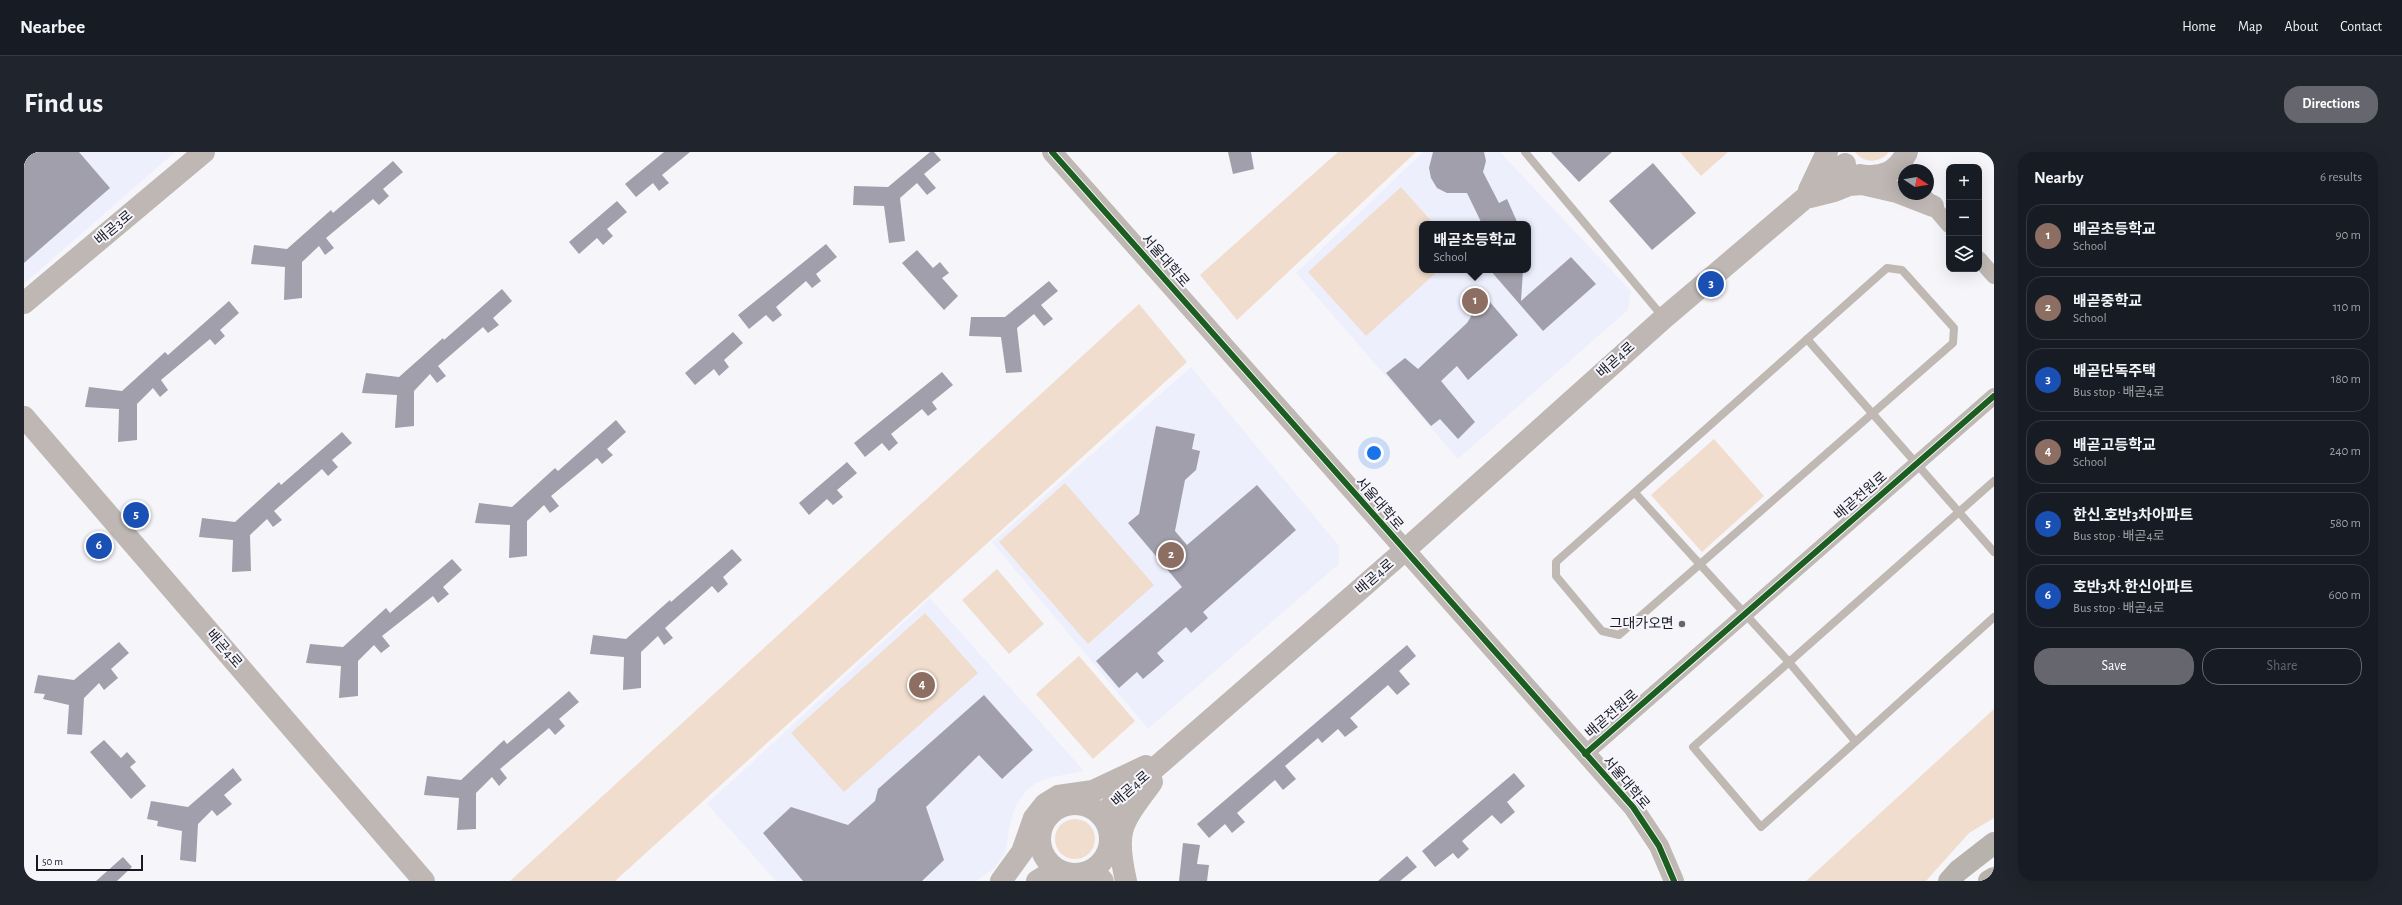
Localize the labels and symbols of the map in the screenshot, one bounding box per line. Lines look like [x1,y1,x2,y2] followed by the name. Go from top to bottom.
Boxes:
[1898,164,1934,200] north arrow
[92,208,136,248] street label: 배곧3로
[1139,231,1193,290] street label: 서울대학로
[1698,269,1724,299] pin: 3
[1462,286,1488,316] pin: 1
[1594,339,1638,380] street label: 배곧4로
[1364,443,1384,463] your location
[1831,469,1890,522] street label: 배곧전원로
[1353,474,1407,533] street label: 서울대학로
[123,500,149,530] pin: 5
[86,531,112,561] pin: 6
[1158,540,1184,570] pin: 2
[1353,556,1397,597] street label: 배곧4로
[1610,616,1674,631] place label: 그대가오면
[1677,619,1687,629] marker: 그대가오면
[204,627,245,671] street label: 배곧4로
[909,670,935,700] pin: 4
[1582,687,1641,740] street label: 배곧전원로
[1600,753,1654,812] street label: 서울대학로
[1109,768,1153,809] street label: 배곧4로
[36,853,143,872] scale bar

